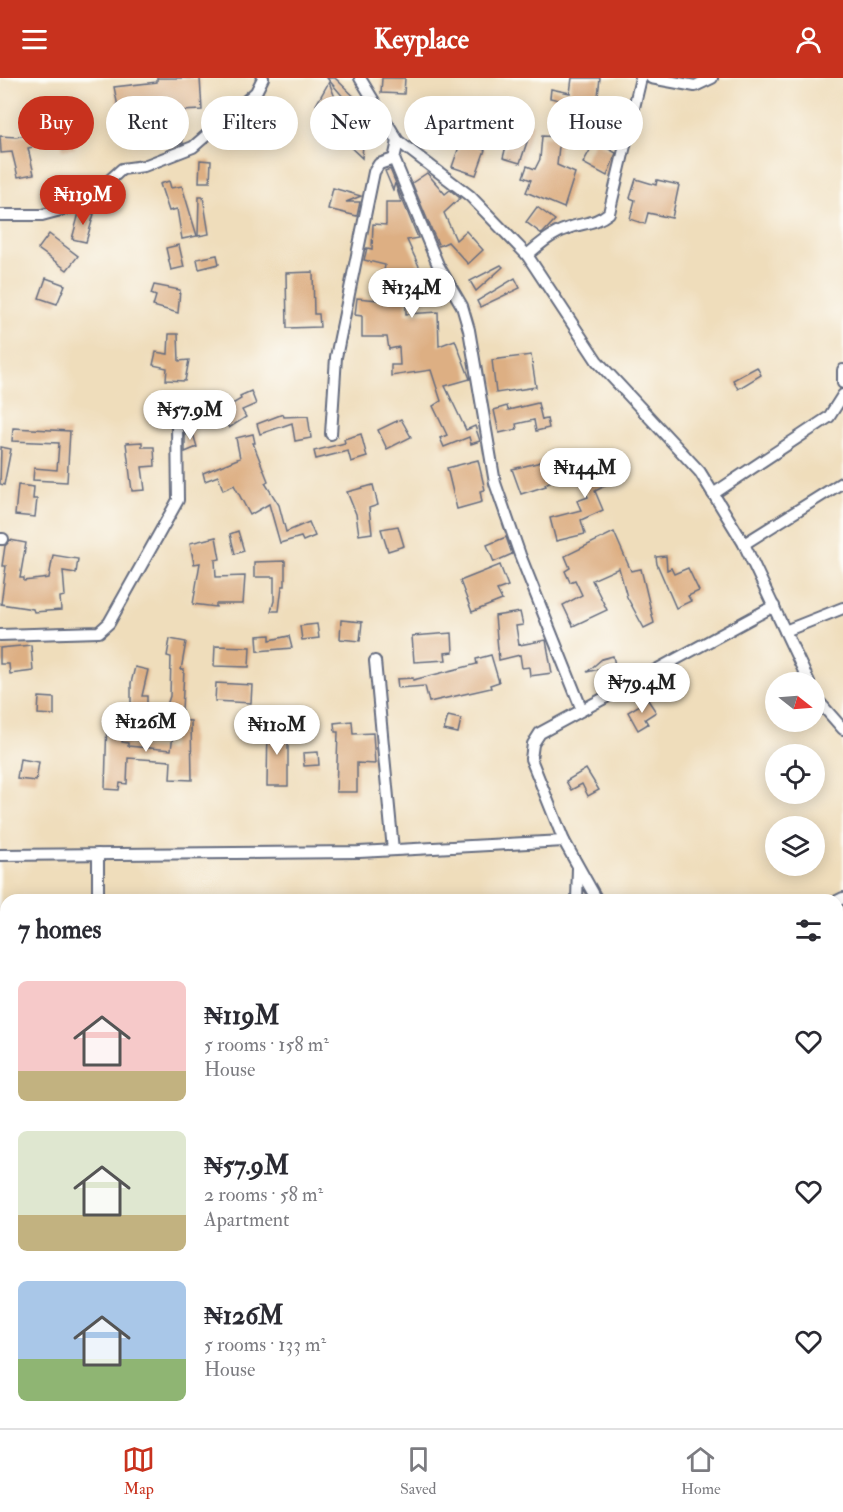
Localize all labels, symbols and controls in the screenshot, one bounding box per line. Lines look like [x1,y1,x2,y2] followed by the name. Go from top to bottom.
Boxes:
[18,23,51,56] icon: menu
[374,23,469,56] text: Keyplace
[792,23,825,56] icon: person
[18,96,94,150] chip: Buy
[106,96,189,150] chip: Rent
[201,96,298,150] chip: Filters
[310,96,392,150] chip: New
[404,96,535,150] chip: Apartment
[547,96,643,150] chip: House
[41,175,125,226] pin: ₦119M
[54,182,112,207] text: ₦119M
[370,268,454,319] pin: ₦134M
[382,275,442,300] text: ₦134M
[141,390,239,441] pin: ₦57.9M
[157,397,223,422] text: ₦57.9M
[543,448,627,499] pin: ₦144M
[554,455,616,480] text: ₦144M
[593,663,691,714] pin: ₦79.4M
[608,670,676,695] text: ₦79.4M
[765,672,825,732] north arrow
[765,672,825,876] map controls
[104,702,188,753] pin: ₦126M
[235,705,319,756] pin: ₦110M
[115,709,177,734] text: ₦126M
[248,712,306,737] text: ₦110M
[765,744,825,804] button: locate
[765,816,825,876] button: layers
[18,914,101,946] text: 7 homes
[792,914,825,947] icon: filters
[204,1000,280,1032] text: ₦119M
[66,1005,138,1077] icon: home
[792,1025,825,1058] icon: heart
[204,1032,329,1057] text: 5 rooms · 158 m²
[204,1057,255,1082] text: House
[204,1150,289,1182] text: ₦57.9M
[66,1155,138,1227] icon: home
[792,1175,825,1208] icon: heart
[204,1182,323,1207] text: 2 rooms · 58 m²
[204,1207,289,1232] text: Apartment
[204,1300,284,1332] text: ₦126M
[66,1305,138,1377] icon: home
[792,1325,825,1358] icon: heart
[204,1332,326,1357] text: 5 rooms · 133 m²
[204,1357,255,1382] text: House
[122,1443,155,1499] tab: Map
[400,1443,436,1499] tab: Saved
[681,1443,721,1499] tab: Home

